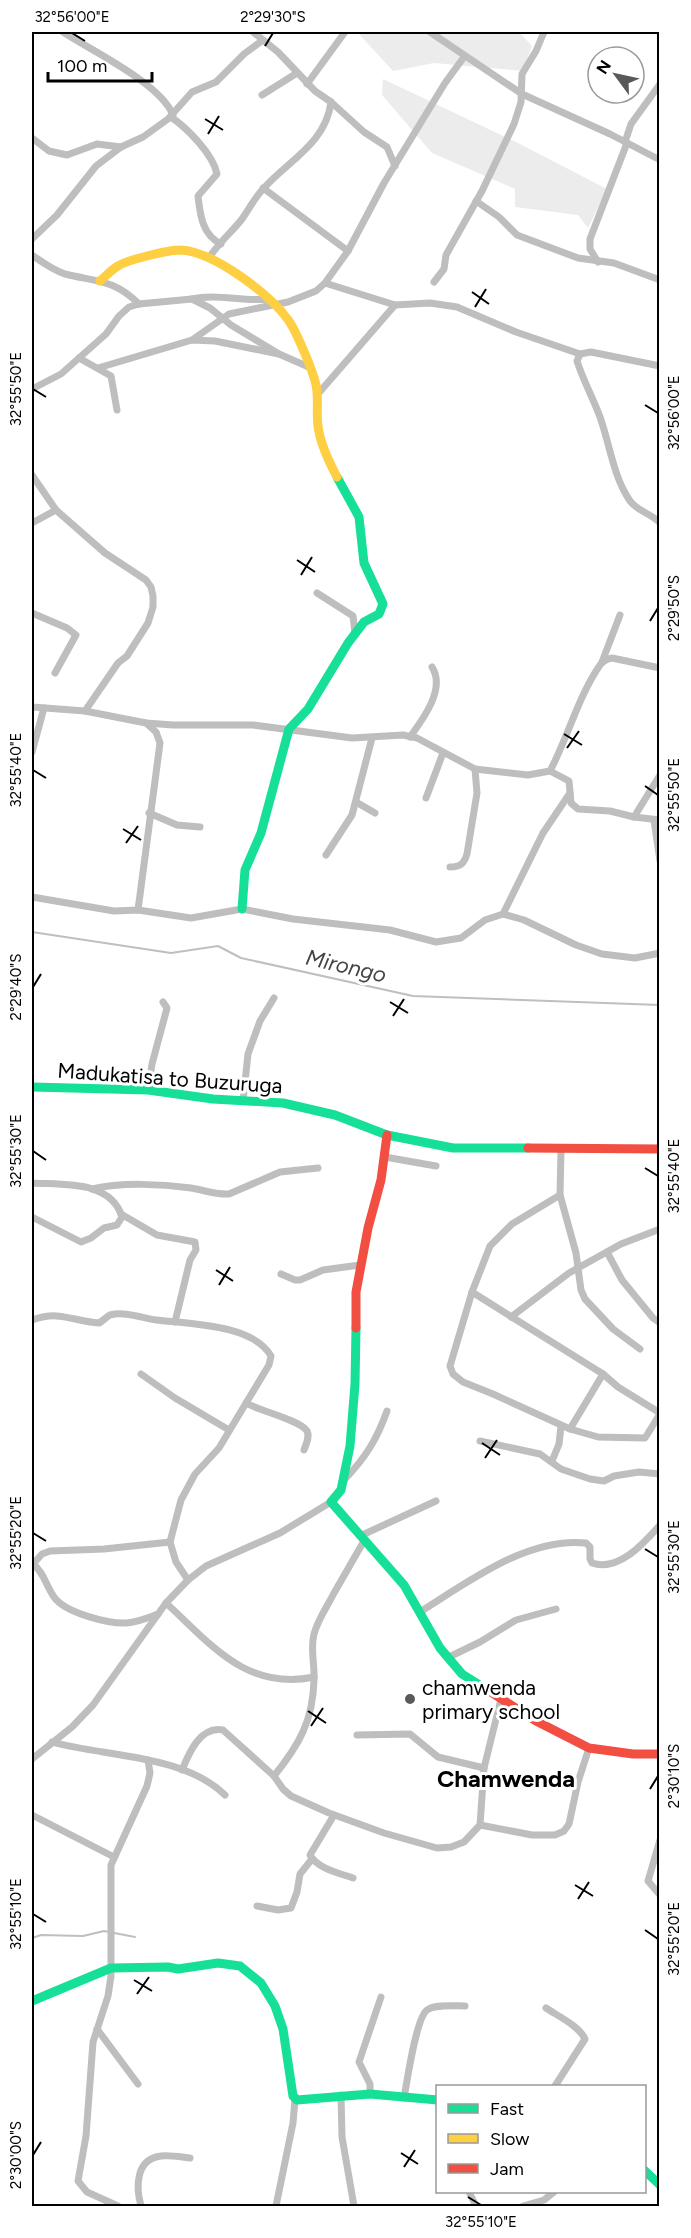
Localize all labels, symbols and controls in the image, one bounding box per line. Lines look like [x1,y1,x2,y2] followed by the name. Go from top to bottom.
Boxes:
[34,8,110,26] text: 32°56'00"E
[240,8,306,26] text: 2°29'30"S
[48,45,152,83] scale bar
[586,45,646,105] north arrow
[57,55,107,77] text: 100 m
[593,57,615,77] text: N
[7,352,25,426] text: 32°55'50"E
[665,375,683,451] text: 32°56'00"E
[665,575,683,641] text: 2°29'50"S
[7,733,25,807] text: 32°55'40"E
[665,758,683,832] text: 32°55'50"E
[303,944,389,988] water label: Mirongo
[7,954,25,1020] text: 2°29'40"S
[57,1058,283,1098] street label: Madukatisa to Buzuruga
[7,1114,25,1188] text: 32°55'30"E
[665,1139,683,1213] text: 32°55'40"E
[7,1496,25,1570] text: 32°55'20"E
[665,1520,683,1594] text: 32°55'30"E
[422,1675,560,1724] place label: chamwenda primary school
[403,1692,417,1706] marker: chamwenda primary school
[665,1744,683,1808] text: 2°30'10"S
[437,1764,575,1793] district label: Chamwenda
[7,1878,25,1950] text: 32°55'10"E
[665,1902,683,1976] text: 32°55'20"E
[436,2085,646,2193] legend
[490,2098,524,2120] text: Fast
[7,2121,25,2189] text: 2°30'00"S
[490,2128,529,2150] text: Slow
[490,2158,524,2180] text: Jam
[445,2213,517,2231] text: 32°55'10"E

